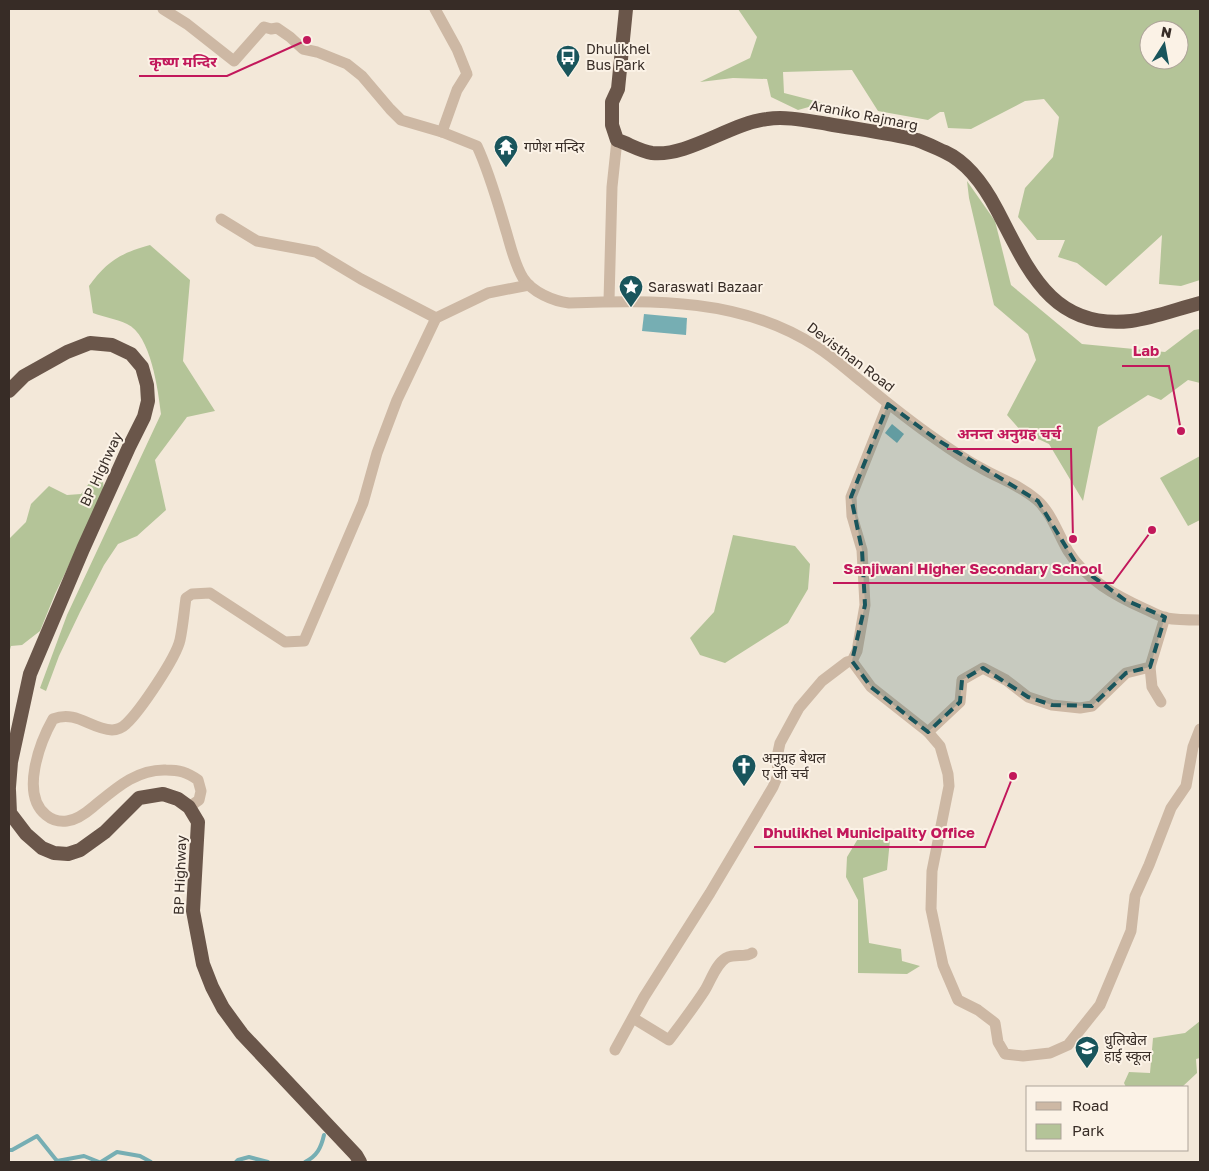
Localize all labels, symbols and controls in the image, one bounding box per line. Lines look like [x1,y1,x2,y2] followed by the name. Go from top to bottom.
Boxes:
[1139,20,1189,70] north arrow
[1160,22,1173,41] text: N
[586,40,650,73] place label: Dhulikhel Bus Park
[555,44,581,78] bus stop icon: Dhulikhel Bus Park
[139,46,227,76] callout: कृष्ण मन्दिर
[149,52,217,72] text: कृष्ण मन्दिर
[809,96,920,133] street label: Araniko Rajmarg
[493,134,519,168] temple icon: गणेश मन्दिर
[524,138,585,155] place label: गणेश मन्दिर
[618,274,644,308] place icon: Saraswati Bazaar
[648,278,763,295] place label: Saraswati Bazaar
[804,318,898,395] street label: Devisthan Road
[1122,336,1169,366] callout: Lab
[1133,341,1159,359] text: Lab
[947,419,1071,449] callout: अनन्त अनुग्रह चर्च
[957,424,1062,444] text: अनन्त अनुग्रह चर्च
[76,429,125,509] street label: BP Highway
[833,553,1113,583] callout: Sanjiwani Higher Secondary School
[843,559,1103,577] text: Sanjiwani Higher Secondary School
[762,749,826,782] place label: अनुग्रह बेथल ए जी चर्च
[731,753,757,787] church icon: अनुग्रह बेथल ए जी चर्च
[754,817,985,847] callout: Dhulikhel Municipality Office
[763,823,975,841] text: Dhulikhel Municipality Office
[170,835,189,915] street label: BP Highway
[1104,1031,1152,1066] place label: धुलिखेल हाई स्कूल
[1074,1035,1100,1069] school or university icon: धुलिखेल हाई स्कूल
[1026,1086,1189,1151] legend
[1072,1096,1109,1114] text: Road
[1072,1121,1105,1139] text: Park

